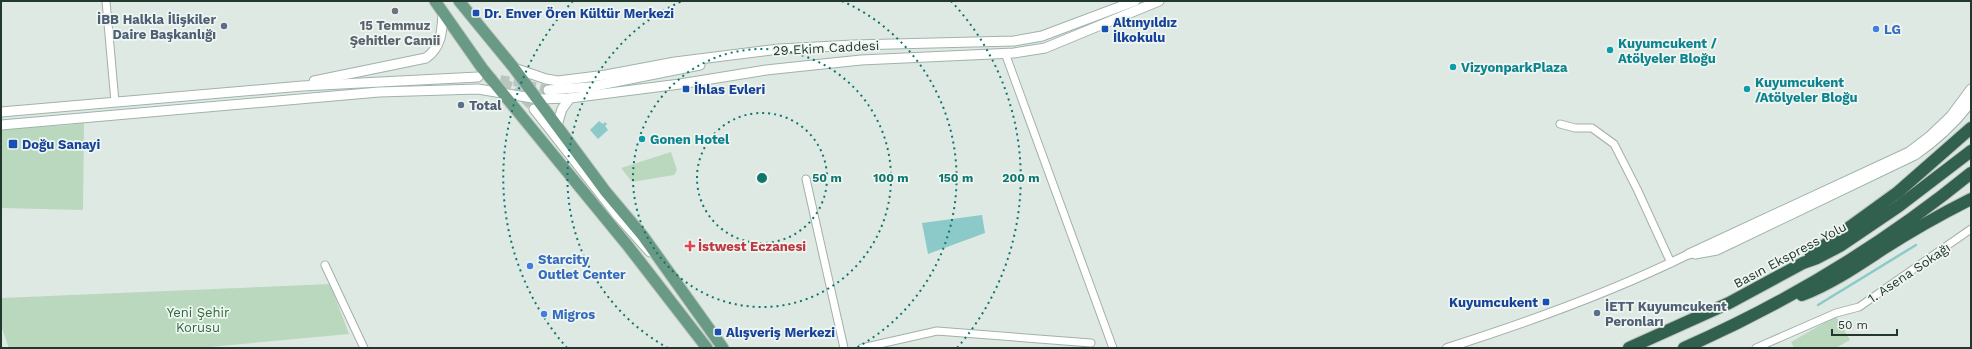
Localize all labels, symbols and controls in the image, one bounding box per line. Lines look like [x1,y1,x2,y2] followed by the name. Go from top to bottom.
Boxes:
[390,6,400,16] marker: 15 Temmuz Şehitler Camii
[484,6,674,21] place label: Dr. Enver Ören Kültür Merkezi
[471,8,481,18] marker: Dr. Enver Ören Kültür Merkezi
[97,11,216,42] place label: İBB Halkla İlişkiler Daire Başkanlığı
[1113,15,1177,45] place label: Altınyıldız İlkokulu
[350,18,440,48] place label: 15 Temmuz Şehitler Camii
[219,21,229,31] marker: İBB Halkla İlişkiler Daire Başkanlığı
[1884,22,1901,37] place label: LG
[1100,24,1110,34] marker: Altınyıldız İlkokulu
[1871,24,1881,34] marker: LG
[1618,36,1717,66] place label: Kuyumcukent / Atölyeler Bloğu
[772,38,880,58] street label: 29 Ekim Caddesi
[1605,45,1615,55] marker: Kuyumcukent / Atölyeler Bloğu
[1461,60,1568,75] place label: VizyonparkPlaza
[1448,62,1458,72] marker: VizyonparkPlaza
[1755,75,1857,105] place label: Kuyumcukent /Atölyeler Bloğu
[694,81,765,97] place label: İhlas Evleri
[681,84,691,94] marker: İhlas Evleri
[1742,84,1752,94] marker: Kuyumcukent /Atölyeler Bloğu
[469,98,502,113] place label: Total
[456,100,466,110] marker: Total
[650,132,730,147] place label: Gonen Hotel
[637,134,647,144] marker: Gonen Hotel
[22,137,100,152] place label: Doğu Sanayi
[7,138,19,150] marker: Doğu Sanayi
[755,171,769,185] centre of rings
[812,171,842,185] text: 50 m
[873,171,909,185] text: 100 m
[939,171,973,185] text: 150 m
[1002,171,1040,185] text: 200 m
[1731,219,1849,291] street label: Basın Ekspress Yolu
[698,238,806,254] place label: İstwest Eczanesi
[1865,240,1953,306] street label: 1. Asena Sokağı
[685,241,695,251] marker: İstwest Eczanesi
[538,252,626,282] place label: Starcity Outlet Center
[525,261,535,271] marker: Starcity Outlet Center
[1449,295,1538,310] place label: Kuyumcukent
[1541,297,1551,307] marker: Kuyumcukent
[1605,298,1727,329] place label: İETT Kuyumcukent Peronları
[167,305,229,335] park label: Yeni Şehir Korusu
[552,307,595,322] place label: Migros
[1592,308,1602,318] marker: İETT Kuyumcukent Peronları
[539,309,549,319] marker: Migros
[1832,311,1897,337] scale bar
[1838,318,1868,332] text: 50 m
[726,325,835,340] place label: Alışveriş Merkezi
[713,327,723,337] marker: Alışveriş Merkezi

